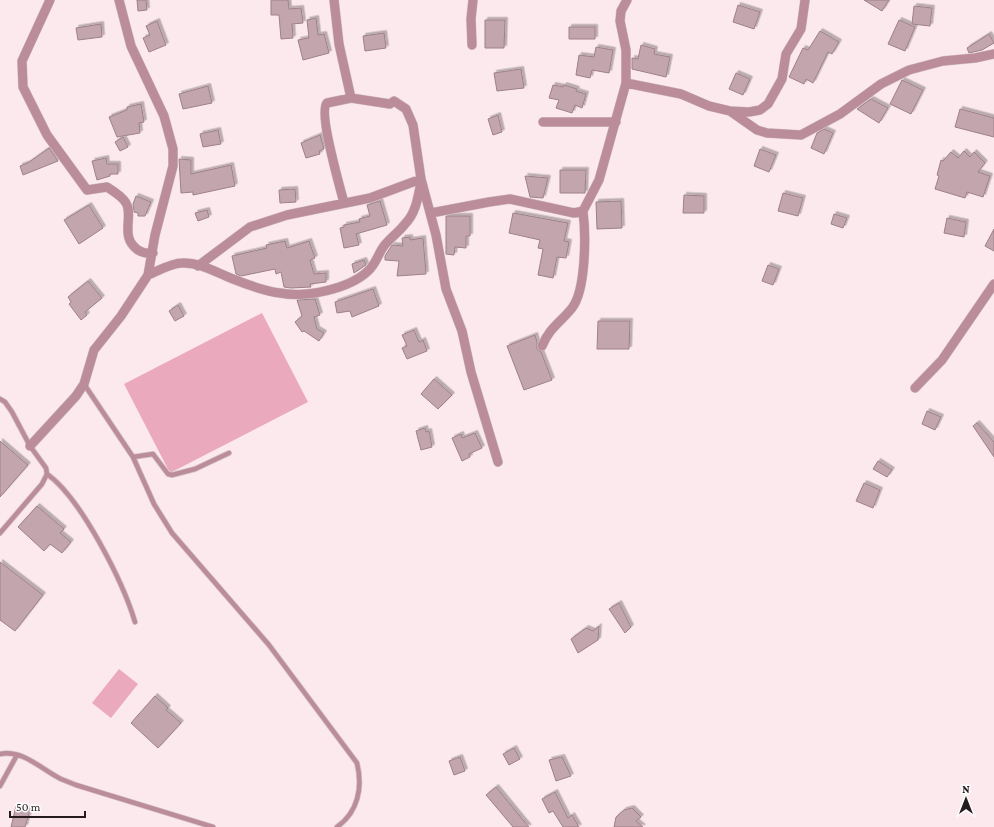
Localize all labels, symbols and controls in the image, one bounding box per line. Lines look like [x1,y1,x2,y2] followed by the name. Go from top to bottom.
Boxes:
[946,779,986,819] north arrow
[962,783,970,795] text: N
[10,793,85,819] scale bar
[16,800,41,814] text: 50 m

